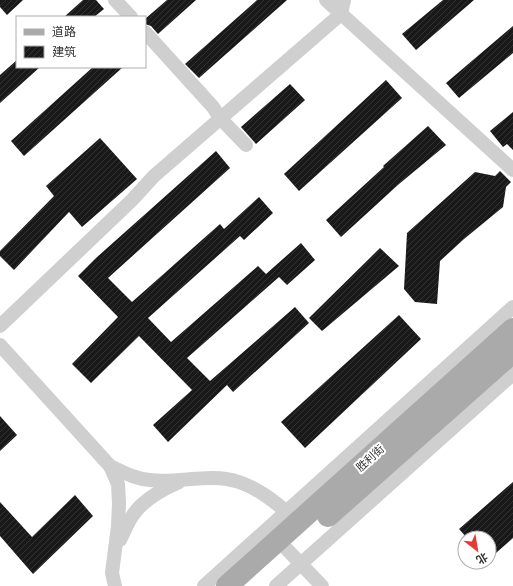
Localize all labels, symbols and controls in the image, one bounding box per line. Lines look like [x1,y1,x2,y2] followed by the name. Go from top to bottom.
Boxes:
[16,16,146,68] legend
[52,25,76,39] text: 道路
[52,45,76,59] text: 建筑
[354,443,386,473] street label: 胜利街
[457,530,497,570] north arrow
[474,551,490,567] text: 北

